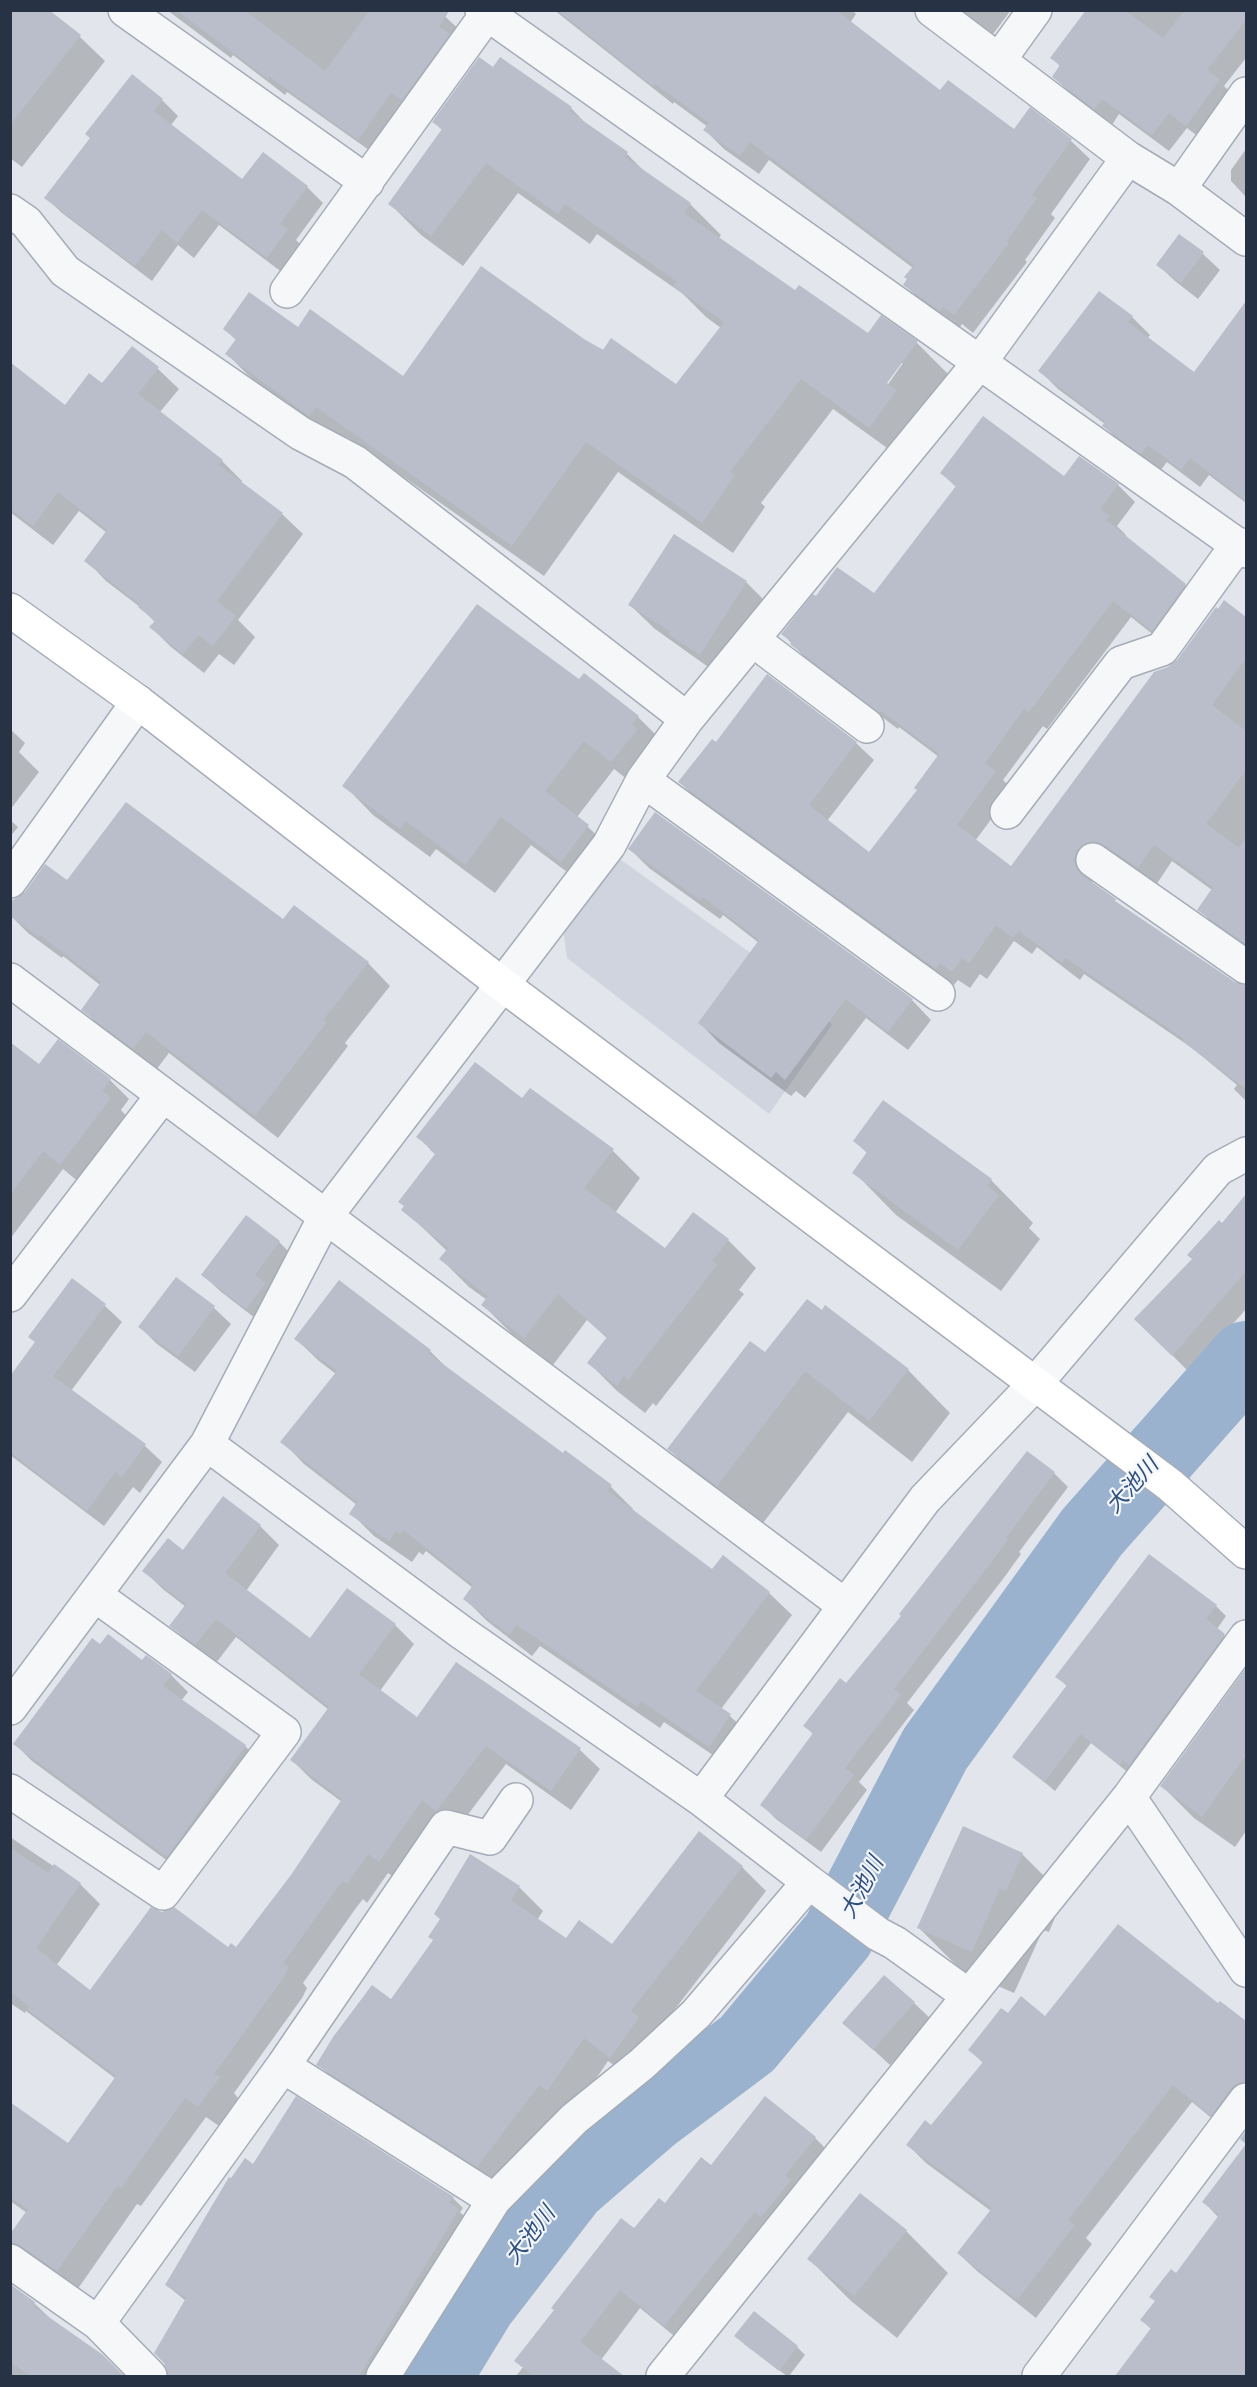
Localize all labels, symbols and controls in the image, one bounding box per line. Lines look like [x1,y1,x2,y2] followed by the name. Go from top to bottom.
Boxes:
[1101,1453,1165,1519] water label: 大池川
[836,1853,890,1923] water label: 大池川
[500,2202,562,2270] water label: 大池川

